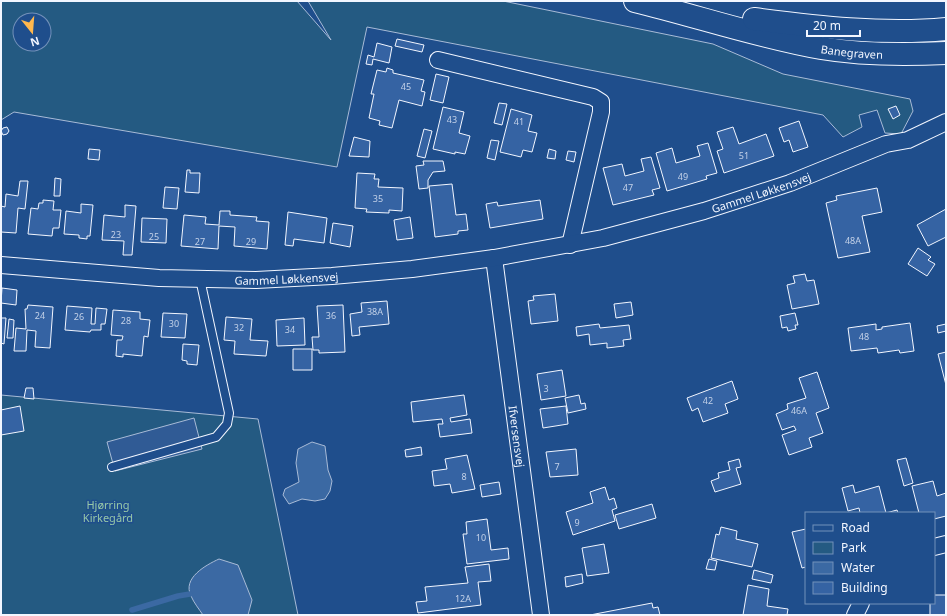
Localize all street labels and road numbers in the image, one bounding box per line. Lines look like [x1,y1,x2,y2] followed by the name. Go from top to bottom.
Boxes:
[820,41,883,61] street label: Banegraven
[709,168,813,216] street label: Gammel Løkkensvej
[234,268,339,288] street label: Gammel Løkkensvej
[506,405,529,468] street label: Ifversensvej

